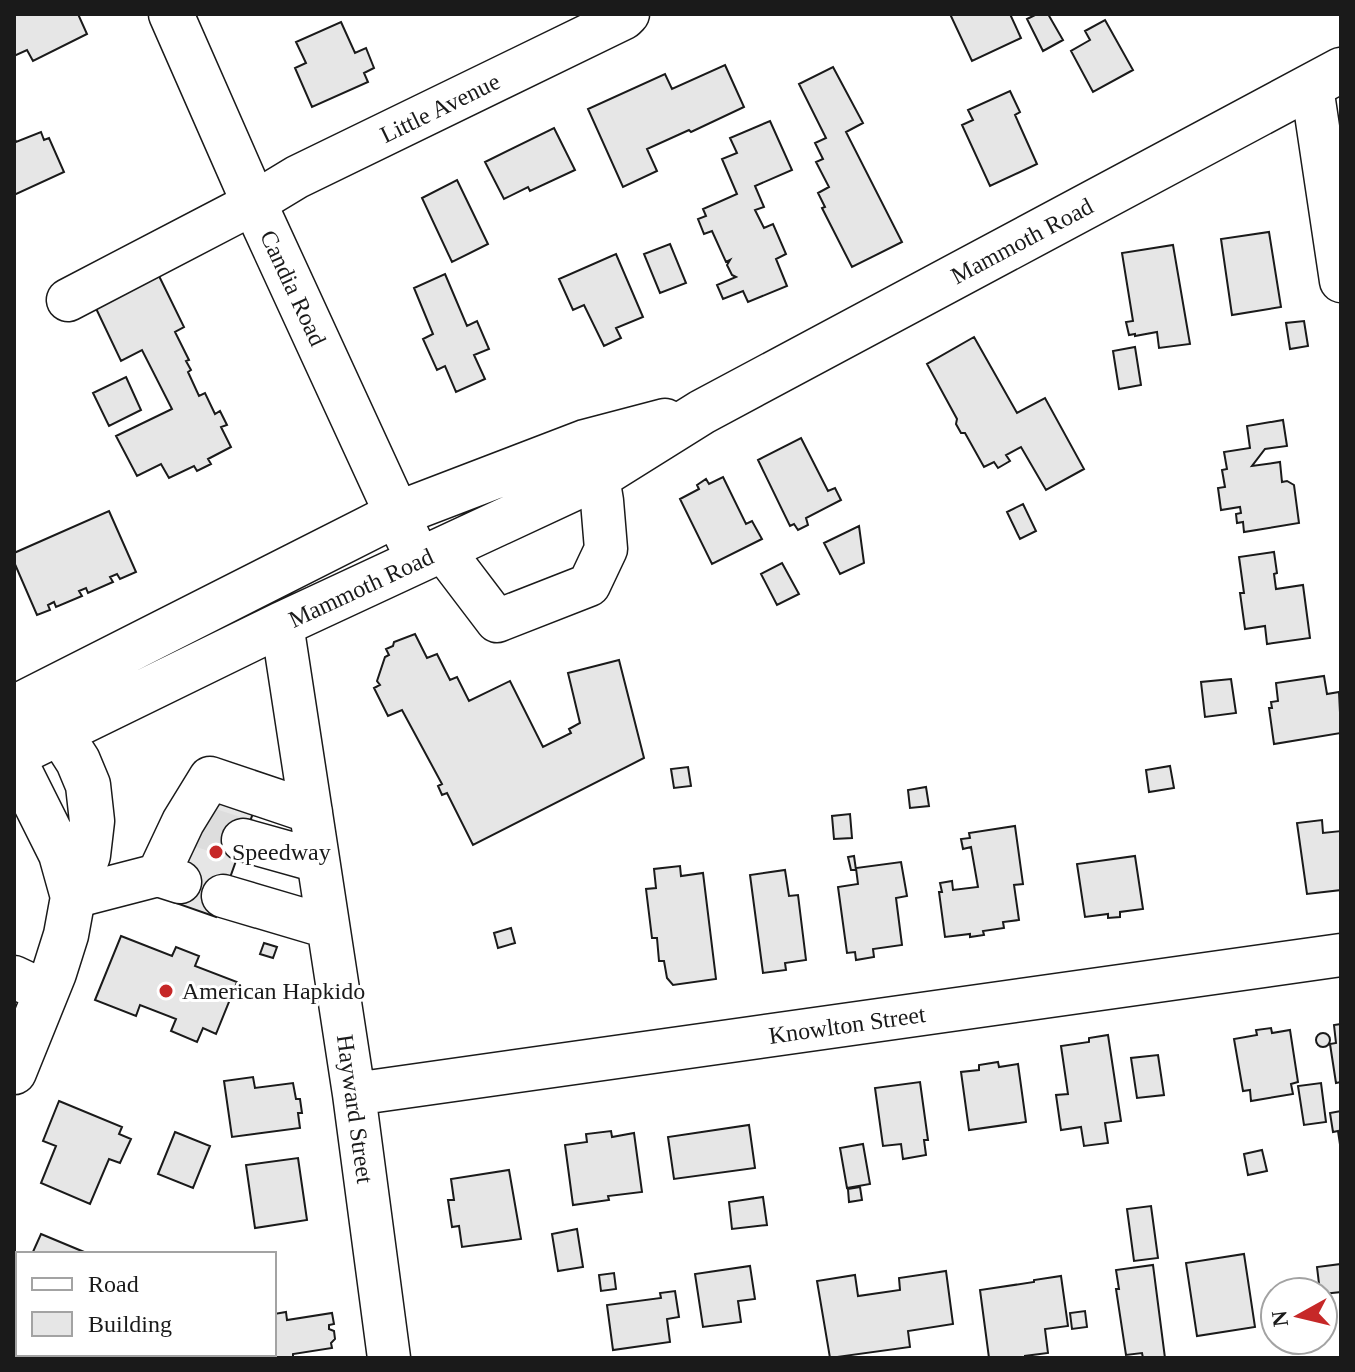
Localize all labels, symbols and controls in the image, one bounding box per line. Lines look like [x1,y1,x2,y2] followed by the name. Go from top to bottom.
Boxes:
[376,68,504,148] street label: Little Avenue
[947,193,1097,289] street label: Mammoth Road
[255,226,331,350] street label: Candia Road
[285,543,437,633] street label: Mammoth Road
[232,839,331,865] place label: Speedway
[207,843,225,861] marker: Speedway
[182,978,365,1004] place label: American Hapkido
[157,982,175,1000] marker: American Hapkido
[767,1001,927,1049] street label: Knowlton Street
[332,1033,378,1185] street label: Hayward Street
[16,1252,276,1356] legend
[88,1271,139,1297] text: Road
[1259,1276,1339,1356] north arrow
[1266,1309,1293,1328] text: N
[88,1311,172,1337] text: Building

